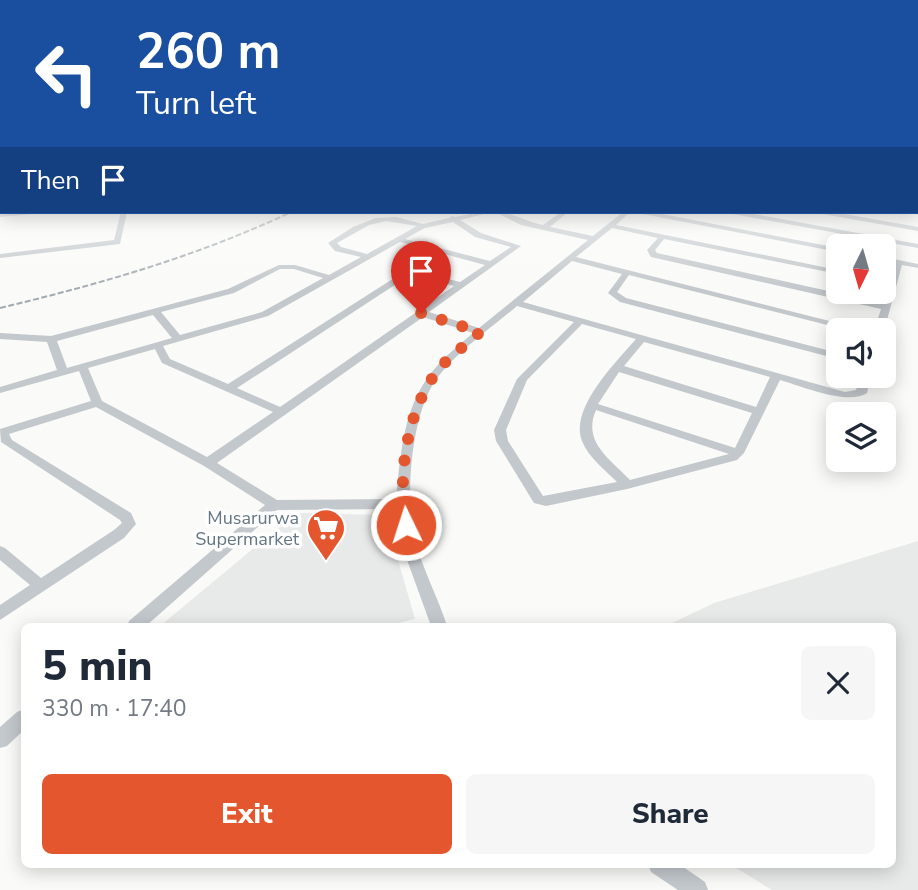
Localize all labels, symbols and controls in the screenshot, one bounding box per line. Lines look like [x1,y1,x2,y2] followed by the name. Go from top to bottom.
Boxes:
[136,18,280,85] text: 260 m
[21,28,112,119] icon: left
[136,82,256,125] text: Turn left
[94,161,132,199] icon: arrive
[21,163,80,198] text: Then
[826,234,896,304] north arrow
[826,234,896,472] map controls
[391,241,451,313] pin
[402,252,440,290] icon: arrive
[826,318,896,388] button: sound
[826,402,896,472] button: layers
[369,488,443,562] position arrow
[195,506,300,551] place label: Musarurwa Supermarket
[305,507,347,562] supermarket icon: Musarurwa Supermarket
[42,638,152,695] text: 5 min
[801,646,875,720] button: close
[42,693,187,724] text: 330 m · 17:40
[42,774,452,854] button: Exit
[466,774,875,854] button: Share

